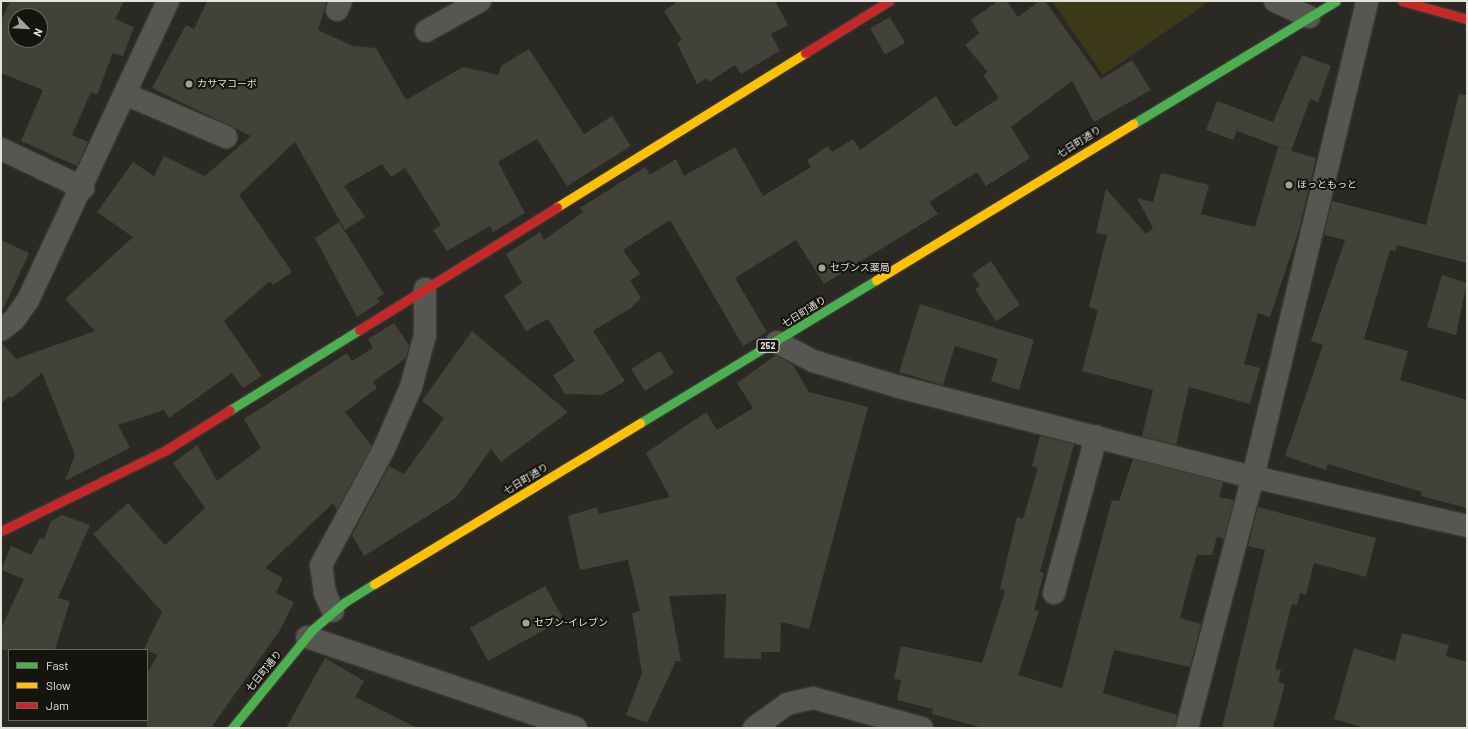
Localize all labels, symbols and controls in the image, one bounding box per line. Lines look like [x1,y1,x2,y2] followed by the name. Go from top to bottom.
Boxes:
[8,8,48,48] north arrow
[31,27,46,39] text: N
[197,78,257,90] place label: カサマコーポ
[184,79,194,89] marker: カサマコーポ
[1055,124,1103,160] street label: 七日町通り
[1297,179,1357,191] place label: ほっともっと
[1284,180,1294,190] marker: ほっともっと
[830,262,890,274] place label: セブンス薬局
[817,263,827,273] marker: セブンス薬局
[780,294,828,330] street label: 七日町通り
[756,339,780,353] road number: 252
[501,461,551,497] street label: 七日町通り
[534,617,608,629] place label: セブン-イレブン
[521,618,531,628] marker: セブン-イレブン
[244,648,284,694] street label: 七日町通り
[8,649,148,721] legend
[46,658,69,672] text: Fast
[46,678,71,692] text: Slow
[46,698,69,712] text: Jam

